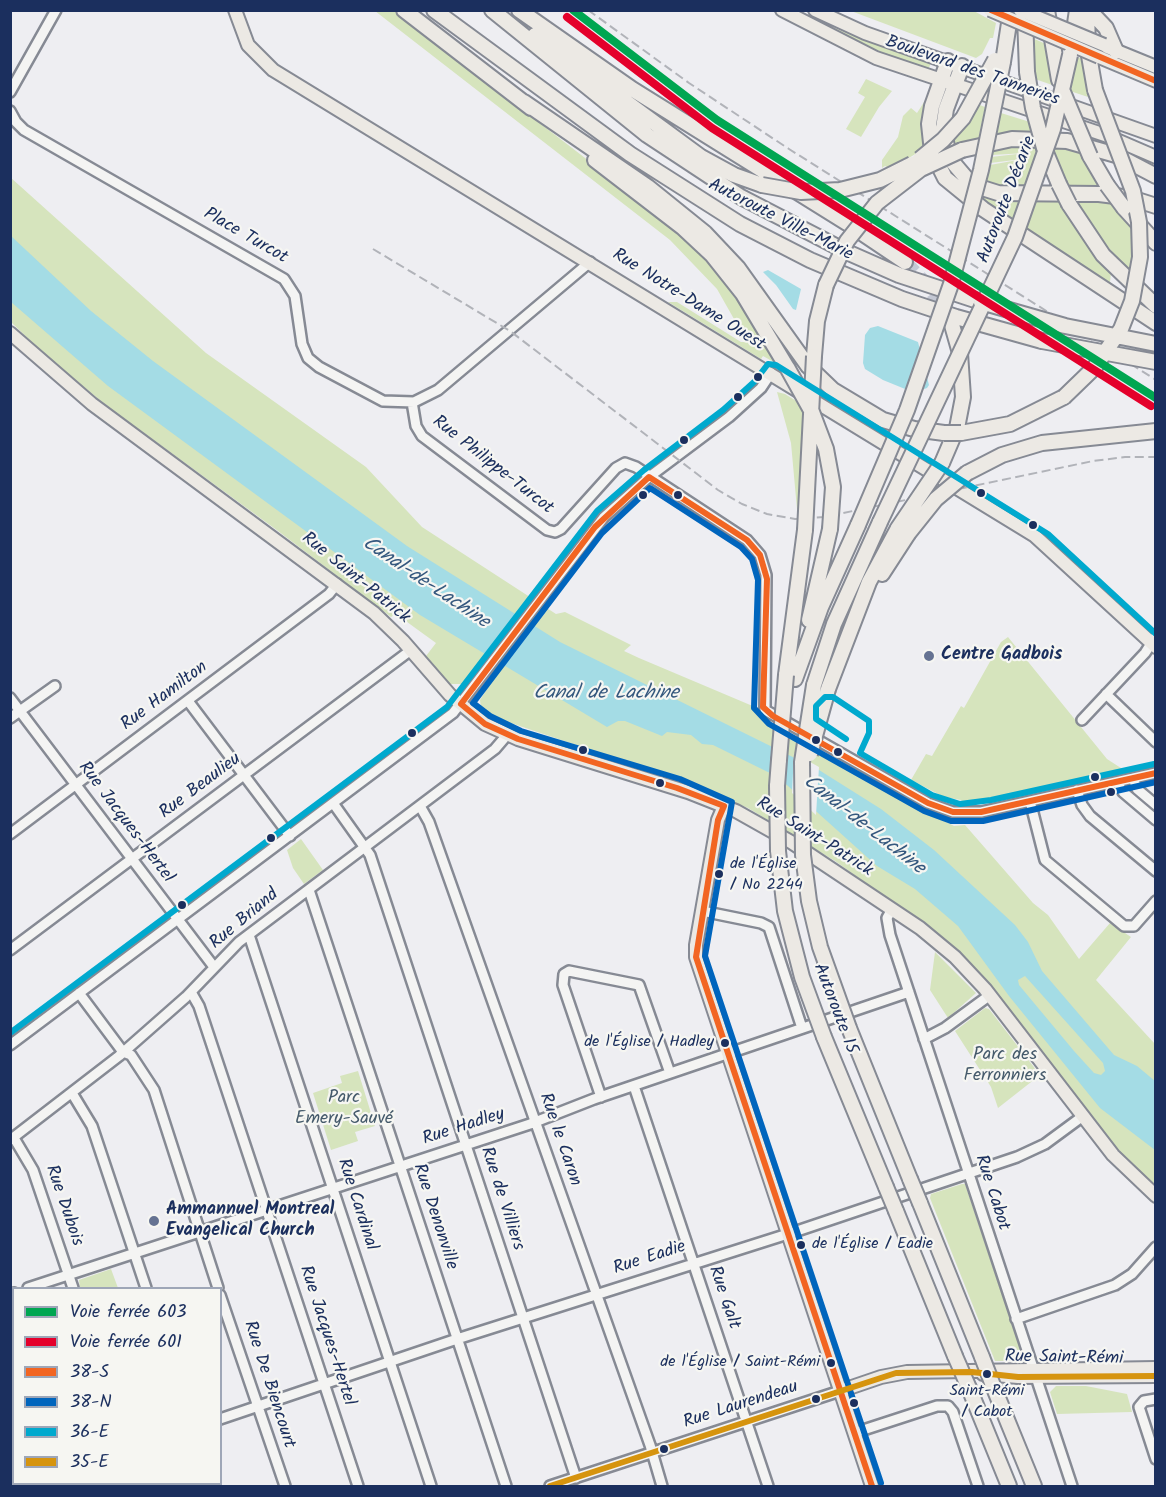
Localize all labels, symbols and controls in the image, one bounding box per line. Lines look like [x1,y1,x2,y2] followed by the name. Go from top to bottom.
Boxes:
[882,32,1062,112] street label: Boulevard des Tanneries
[974,134,1042,266] street label: Autoroute Décarie
[704,175,856,267] street label: Autoroute Ville-Marie
[199,204,291,270] street label: Place Turcot
[608,245,768,357] street label: Rue Notre-Dame Ouest
[752,371,764,383] unlabelled marker
[732,391,744,403] unlabelled marker
[427,412,557,520] street label: Rue Philippe-Turcot
[678,434,690,446] unlabelled marker
[975,487,987,499] unlabelled marker
[637,489,649,501] unlabelled marker
[672,489,684,501] unlabelled marker
[1027,519,1039,531] unlabelled marker
[296,529,414,629] street label: Rue Saint-Patrick
[357,533,493,635] water label: Canal-de-Lachine
[941,645,1062,667] place label: Centre Gadbois
[922,649,936,663] marker: Centre Gadbois
[117,657,213,737] street label: Rue Hamilton
[533,683,679,707] water label: Canal de Lachine
[406,727,418,739] unlabelled marker
[810,734,822,746] unlabelled marker
[577,744,589,756] unlabelled marker
[832,746,844,758] unlabelled marker
[156,749,246,825] street label: Rue Beaulieu
[72,758,178,888] street label: Rue Jacques-Hertel
[797,771,929,881] water label: Canal-de-Lachine
[1089,771,1101,783] unlabelled marker
[654,777,666,789] unlabelled marker
[1105,786,1117,798] unlabelled marker
[752,793,876,883] street label: Rue Saint-Patrick
[265,832,277,844] unlabelled marker
[730,855,803,893] place label: de l'Église / No 2244
[713,868,725,880] marker: de l'Église / No 2244
[206,885,284,955] street label: Rue Briand
[176,899,188,911] unlabelled marker
[807,961,861,1057] street label: Autoroute 15
[584,1033,714,1053] place label: de l'Église / Hadley
[719,1037,731,1049] marker: de l'Église / Hadley
[964,1045,1046,1088] park label: Parc des Ferronniers
[295,1088,393,1130] park label: Parc Emery-Sauvé
[533,1091,585,1189] street label: Rue le Caron
[420,1105,508,1151] street label: Rue Hadley
[474,1145,528,1253] street label: Rue de Villiers
[969,1152,1013,1234] street label: Rue Cabot
[331,1156,381,1254] street label: Rue Cardinal
[407,1161,461,1273] street label: Rue Denonville
[39,1163,87,1249] street label: Rue Dubois
[166,1200,334,1242] place label: Ammannuel Montreal Evangelical Church
[147,1214,161,1228] marker: Ammannuel Montreal Evangelical Church
[812,1235,933,1255] place label: de l'Église / Eadie
[611,1237,689,1281] street label: Rue Eadie
[795,1239,807,1251] marker: de l'Église / Eadie
[293,1263,359,1409] street label: Rue Jacques-Hertel
[702,1264,744,1332] street label: Rue Galt
[12,1287,222,1485] legend
[70,1298,187,1327] text: Voie ferrée 603
[237,1319,299,1451] street label: Rue De Biencourt
[70,1328,182,1357] text: Voie ferrée 601
[1005,1347,1123,1371] street label: Rue Saint-Rémi
[660,1353,820,1373] place label: de l'Église / Saint-Rémi
[825,1357,837,1369] marker: de l'Église / Saint-Rémi
[70,1358,109,1387] text: 38-S
[981,1368,993,1380] marker: Saint-Rémi / Cabot
[681,1377,801,1435] street label: Rue Laurendeau
[950,1382,1024,1420] place label: Saint-Rémi / Cabot
[70,1388,112,1417] text: 38-N
[810,1393,822,1405] unlabelled marker
[848,1397,860,1409] unlabelled marker
[70,1418,109,1447] text: 36-E
[658,1443,670,1455] unlabelled marker
[70,1448,109,1477] text: 35-E

